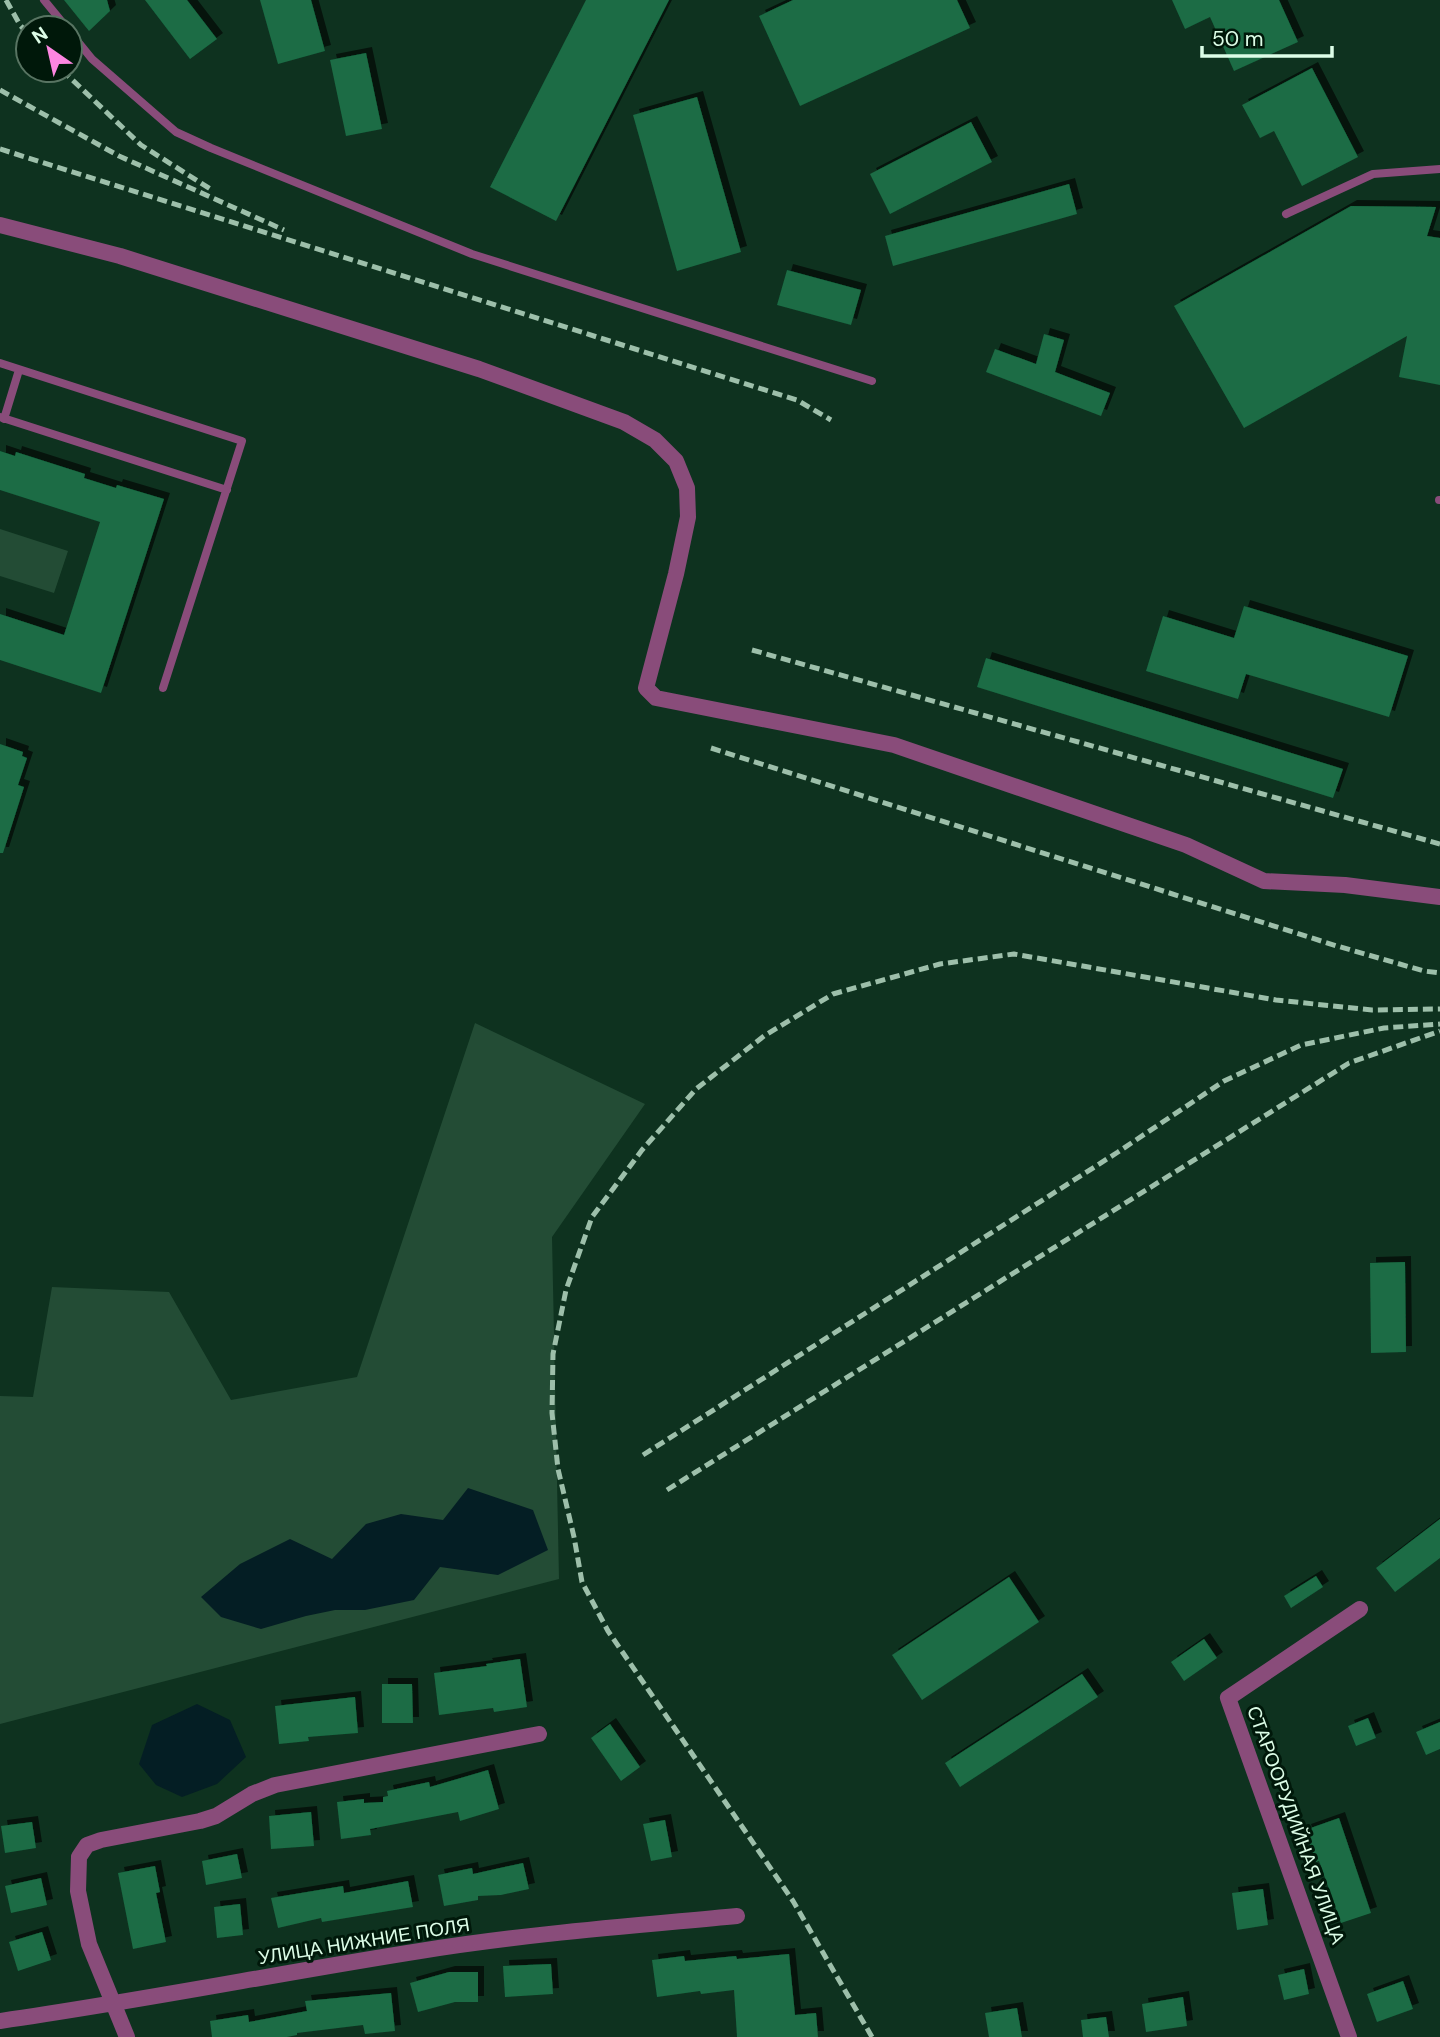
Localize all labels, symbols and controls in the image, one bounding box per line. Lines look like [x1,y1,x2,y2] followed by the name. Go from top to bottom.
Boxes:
[14,14,84,84] north arrow
[1202,14,1332,58] scale bar
[27,21,53,50] text: N
[1212,25,1263,53] text: 50 m
[1241,1702,1351,1948] street label: СТАРООРУДИЙНАЯ УЛИЦА
[256,1912,472,1970] street label: УЛИЦА НИЖНИЕ ПОЛЯ

